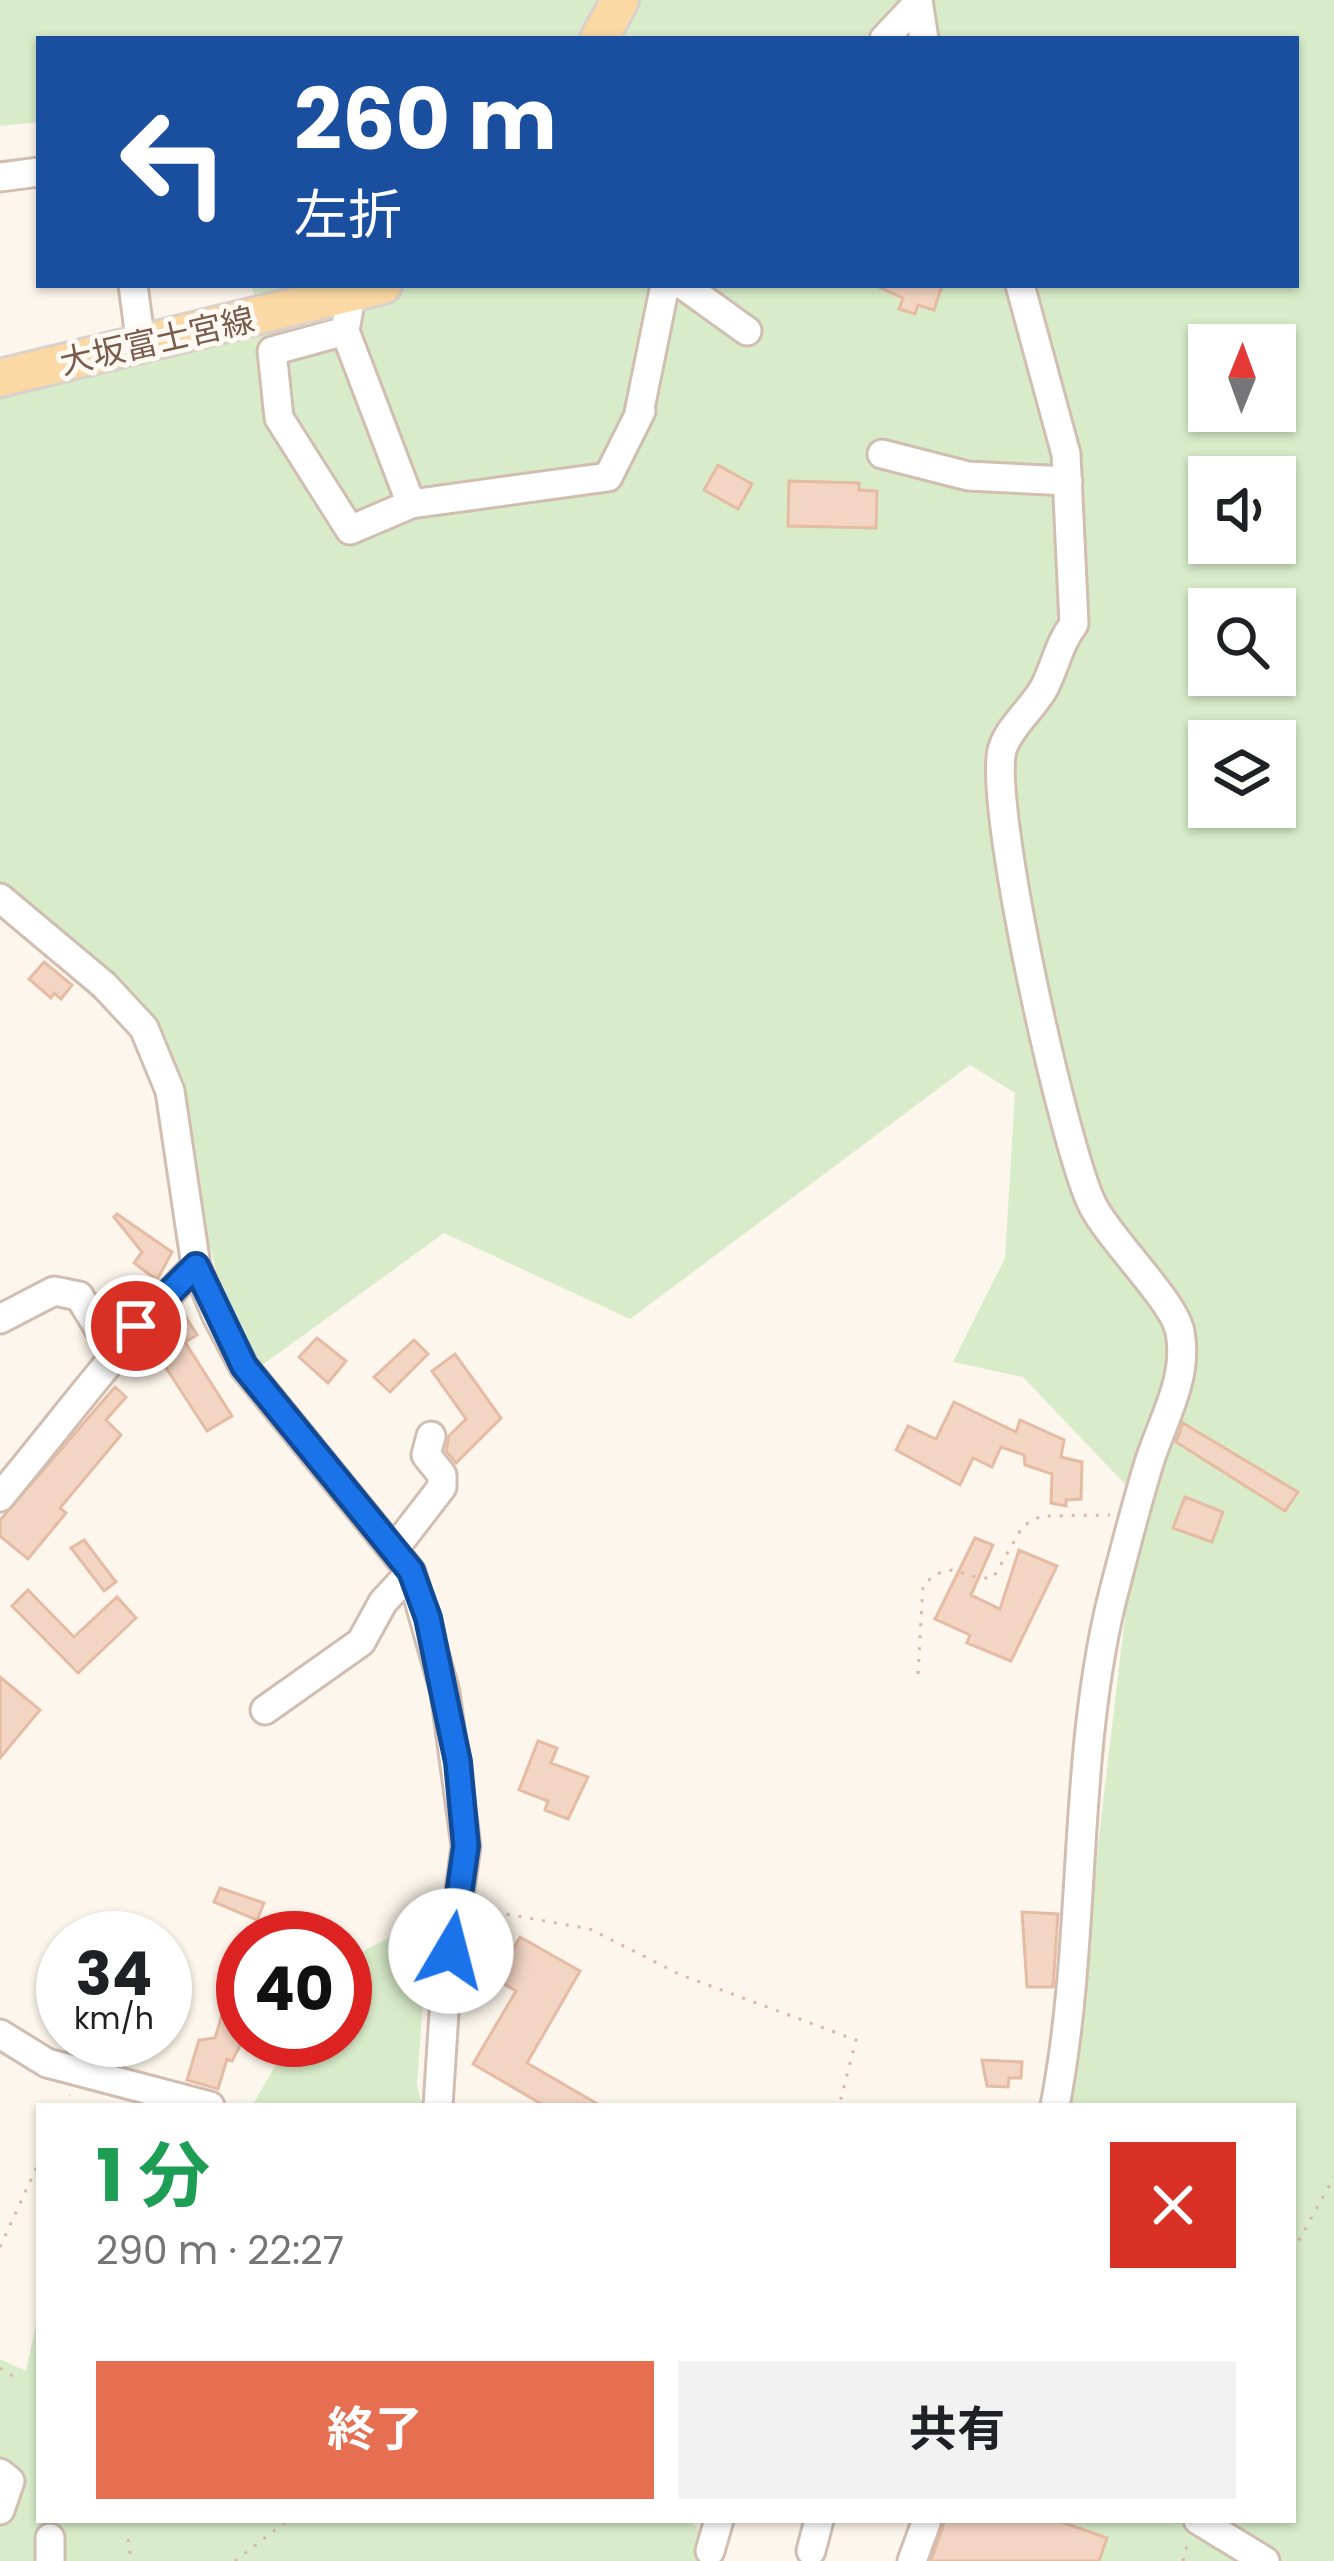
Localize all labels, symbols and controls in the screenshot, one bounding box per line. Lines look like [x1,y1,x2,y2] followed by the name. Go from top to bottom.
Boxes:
[294,61,557,178] text: 260 m
[96,84,252,240] icon: left
[294,177,402,253] text: 左折
[55,296,259,386] street label: 大坂富士宮線
[1188,324,1296,432] north arrow
[1188,324,1296,828] map controls
[1188,456,1296,564] button: sound
[1188,588,1296,696] button: search
[1188,720,1296,828] button: layers
[85,1275,187,1377] pin
[103,1293,169,1359] icon: arrive
[388,1888,514,2014] position arrow
[216,1911,372,2067] speed limit sign: 40
[76,1932,152,2016] text: 34
[74,1997,154,2040] text: km/h
[96,2125,210,2226] text: 1 分
[1110,2142,1236,2268] button: close
[96,2223,344,2278] text: 290 m · 22:27
[96,2361,654,2499] button: 終了
[678,2361,1236,2499] button: 共有

